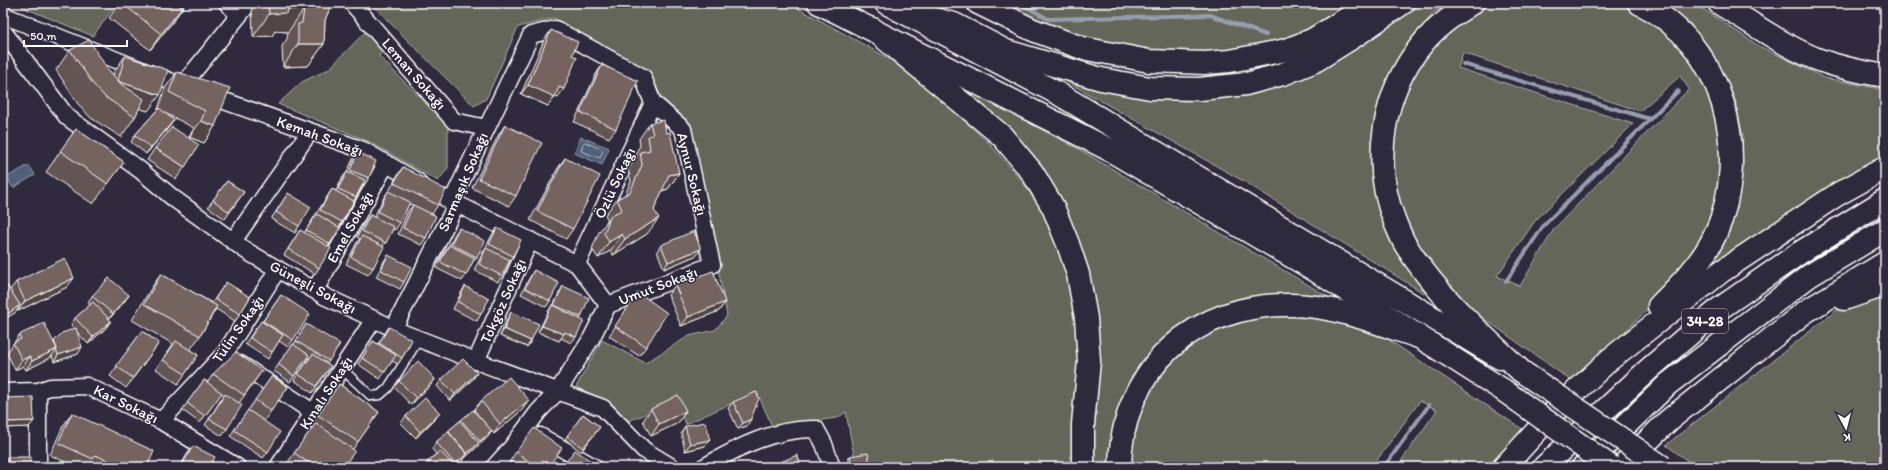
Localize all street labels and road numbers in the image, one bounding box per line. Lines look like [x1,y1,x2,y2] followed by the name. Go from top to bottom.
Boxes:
[378,34,450,114] street label: Leman Sokağı
[274,112,366,160] street label: Kemah Sokağı
[434,130,492,234] street label: Sarmaşık Sokağı
[673,131,711,217] street label: Aynur Sokağı
[591,145,639,221] street label: Özlü Sokağı
[323,188,377,266] street label: Emel Sokağı
[476,256,530,346] street label: Tokgöz Sokağı
[267,257,359,317] street label: Güneşli Sokağı
[616,263,700,309] street label: Umut Sokağı
[208,292,268,366] street label: Tülin Sokağı
[1682,309,1728,333] road number: 34-28
[296,353,356,433] street label: Kınalı Sokağı
[91,381,161,427] street label: Kar Sokağı

